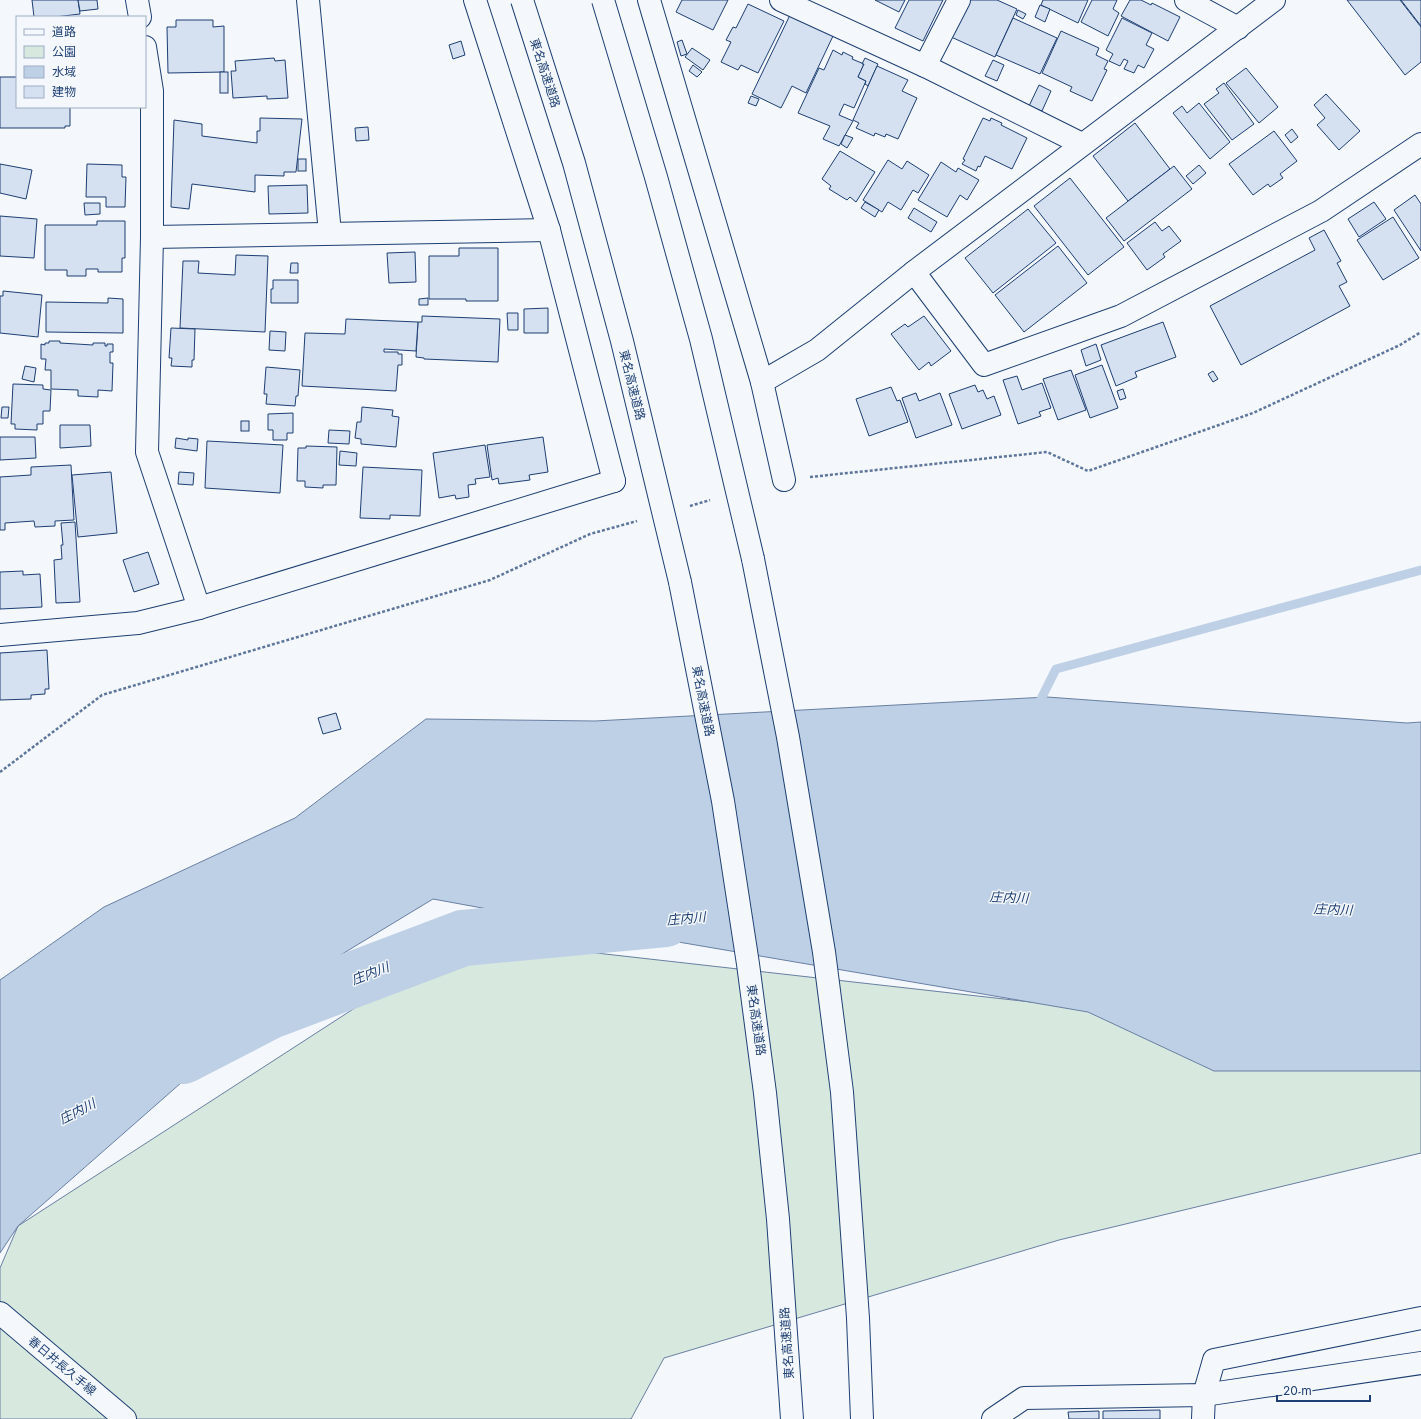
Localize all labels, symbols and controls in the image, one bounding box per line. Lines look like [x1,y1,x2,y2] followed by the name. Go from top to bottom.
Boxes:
[16,16,146,108] legend
[52,24,76,39] text: 道路
[527,36,564,109] street label: 東名高速道路
[52,44,76,59] text: 公園
[52,64,76,79] text: 水域
[52,84,76,99] text: 建物
[616,348,648,422] street label: 東名高速道路
[689,664,718,738] street label: 東名高速道路
[989,888,1031,906] water label: 庄内川
[1313,900,1355,918] water label: 庄内川
[666,908,708,928] water label: 庄内川
[349,958,393,987] water label: 庄内川
[744,983,769,1057] street label: 東名高速道路
[56,1094,100,1127] water label: 庄内川
[777,1307,796,1379] street label: 東名高速道路
[25,1333,99,1398] street label: 春日井長久手線
[1277,1377,1370,1403] scale bar
[1283,1383,1312,1398] text: 20 m

